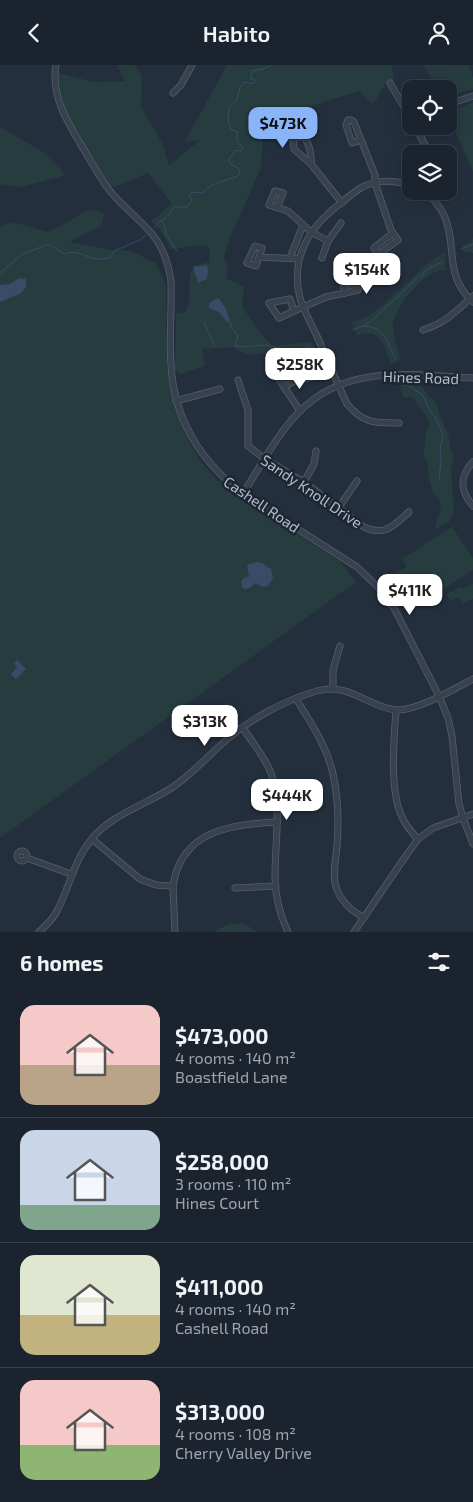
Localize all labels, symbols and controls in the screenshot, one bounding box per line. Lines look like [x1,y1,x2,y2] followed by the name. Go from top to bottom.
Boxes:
[20,19,48,47] icon: back
[425,19,453,47] icon: person
[203,20,270,46] text: Habito
[402,80,457,200] map controls
[402,80,457,135] button: locate
[248,107,318,149] pin: $473K
[259,113,307,132] text: $473K
[402,145,457,200] button: layers
[332,253,402,295] pin: $154K
[344,259,390,278] text: $154K
[265,347,335,390] pin: $258K
[276,354,324,373] text: $258K
[383,367,459,387] street label: Hines Road
[258,450,366,532] street label: Sandy Knoll Drive
[221,472,303,536] street label: Cashell Road
[375,573,445,616] pin: $411K
[388,580,432,599] text: $411K
[170,705,240,747] pin: $313K
[183,711,227,730] text: $313K
[252,779,322,821] pin: $444K
[262,785,312,804] text: $444K
[425,948,453,976] icon: filters
[20,950,103,975] text: 6 homes
[175,1023,268,1048] text: $473,000
[60,1025,120,1085] icon: home
[175,1048,296,1067] text: 4 rooms · 140 m²
[175,1067,288,1086] text: Boastfield Lane
[175,1149,269,1174] text: $258,000
[60,1150,120,1210] icon: home
[175,1174,292,1193] text: 3 rooms · 110 m²
[175,1193,259,1212] text: Hines Court
[175,1274,264,1299] text: $411,000
[60,1275,120,1335] icon: home
[175,1299,296,1318] text: 4 rooms · 140 m²
[175,1318,268,1337] text: Cashell Road
[175,1399,265,1424] text: $313,000
[60,1400,120,1460] icon: home
[175,1424,296,1443] text: 4 rooms · 108 m²
[175,1443,312,1462] text: Cherry Valley Drive

